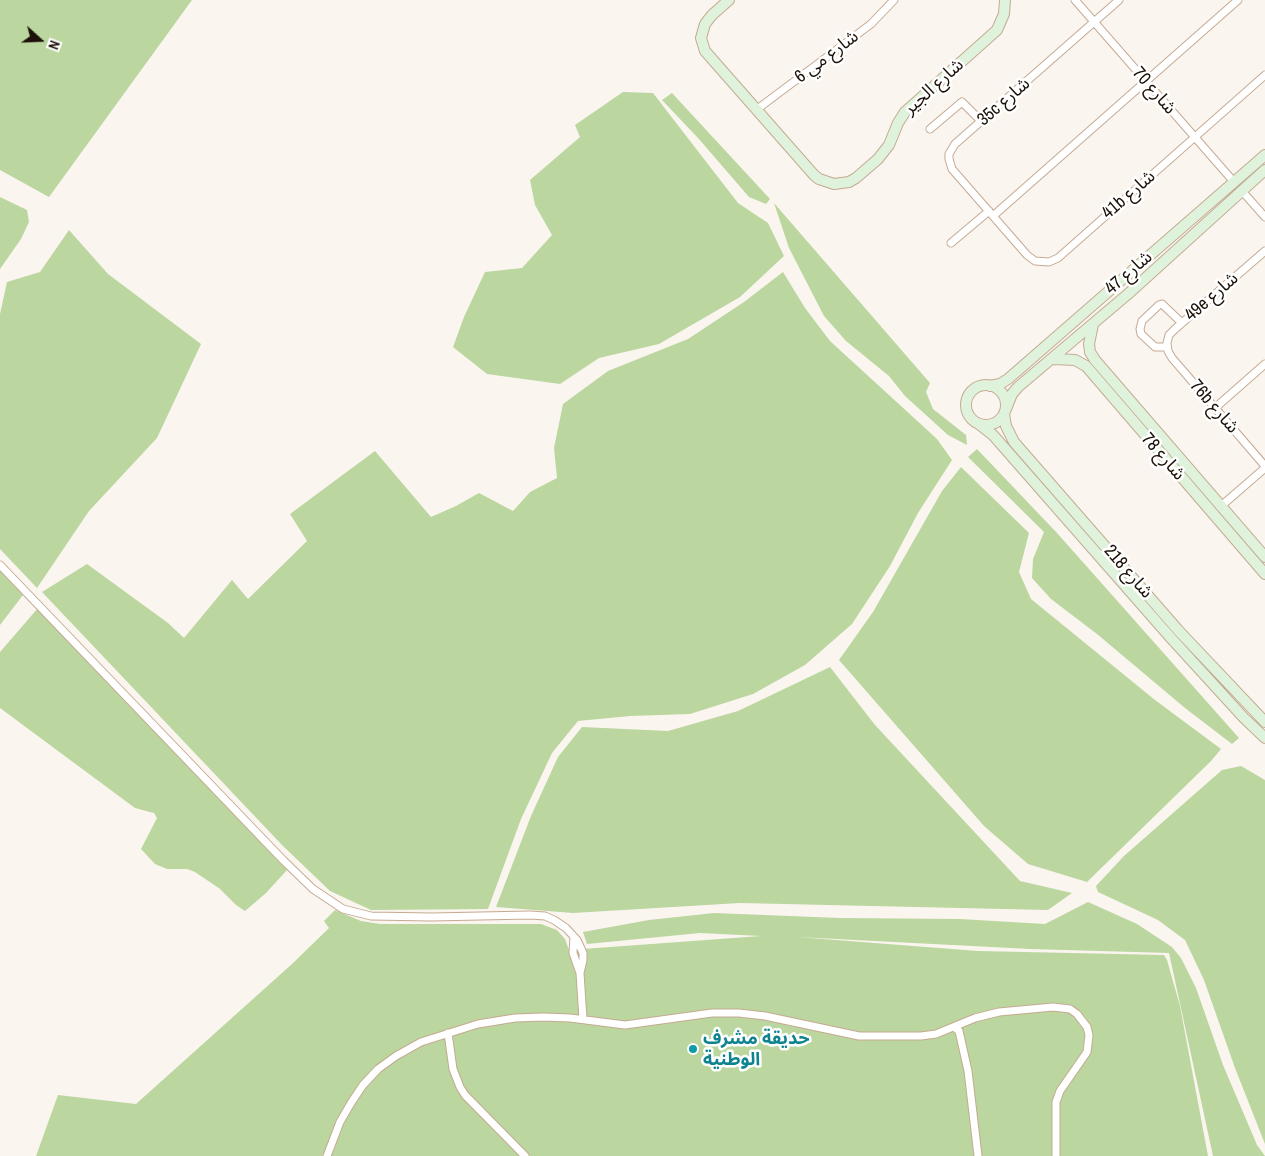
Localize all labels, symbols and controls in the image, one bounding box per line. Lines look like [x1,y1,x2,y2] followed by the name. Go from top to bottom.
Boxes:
[15,15,65,65] north arrow
[791,26,863,88] street label: شارع مي 6
[44,38,64,52] text: N
[899,54,969,120] street label: شارع الجير
[1128,63,1180,119] street label: شارع 70
[973,73,1035,131] street label: 35c شارع
[1098,166,1160,224] street label: 41b شارع
[1101,247,1157,299] street label: شارع 47
[1181,268,1243,326] street label: 49e شارع
[1185,376,1243,438] street label: 76b شارع
[1137,429,1189,485] street label: شارع 78
[1099,541,1157,603] street label: شارع 218
[703,1028,810,1070] place label: حديقة مشرف الوطنية
[687,1043,699,1055] marker: حديقة مشرف الوطنية

